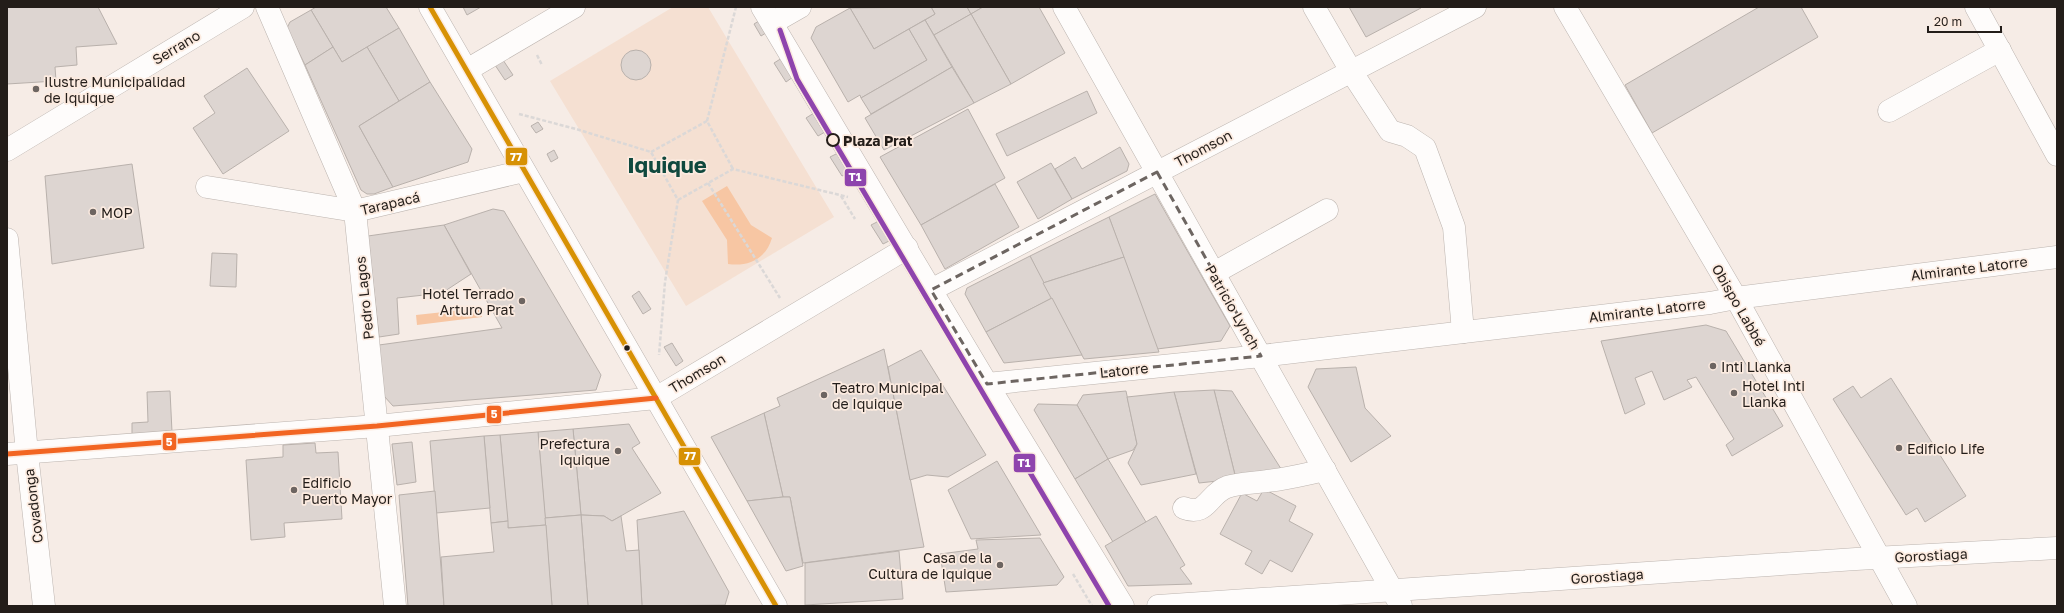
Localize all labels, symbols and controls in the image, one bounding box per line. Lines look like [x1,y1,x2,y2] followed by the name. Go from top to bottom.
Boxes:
[1928,8,2001,34] scale bar
[1934,14,1962,29] text: 20 m
[149,26,203,68] street label: Serrano
[44,73,185,106] place label: Ilustre Municipalidad de Iquique
[31,84,41,94] marker: Ilustre Municipalidad de Iquique
[1171,126,1235,170] street label: Thomson
[843,132,913,149] place label: Plaza Prat
[826,133,840,147] marker: Plaza Prat
[505,147,528,166] line badge: 77
[510,150,522,163] text: 77
[627,151,707,178] district label: Iquique
[844,168,867,187] line badge: T1
[849,170,862,183] text: T1
[359,188,421,218] street label: Tarapacá
[101,204,133,221] place label: MOP
[88,207,98,217] marker: MOP
[1910,252,2028,284] street label: Almirante Latorre
[351,256,377,340] street label: Pedro Lagos
[1709,261,1769,349] street label: Obispo Labbé
[1202,262,1264,352] street label: Patricio Lynch
[422,285,514,318] place label: Hotel Terrado Arturo Prat
[1588,294,1706,326] street label: Almirante Latorre
[517,296,527,306] marker: Hotel Terrado Arturo Prat
[622,343,632,353] unlabelled marker
[666,350,728,396] street label: Thomson
[1721,358,1791,375] place label: Inti Llanka
[1099,359,1149,381] street label: Latorre
[1708,361,1718,371] marker: Inti Llanka
[1742,377,1805,410] place label: Hotel Inti Llanka
[832,379,943,412] place label: Teatro Municipal de Iquique
[1729,388,1739,398] marker: Hotel Inti Llanka
[819,390,829,400] marker: Teatro Municipal de Iquique
[486,405,502,424] line badge: 5
[491,407,498,420] text: 5
[162,432,177,451] line badge: 5
[166,435,173,448] text: 5
[540,435,610,468] place label: Prefectura Iquique
[1907,440,1985,457] place label: Edificio Life
[1894,443,1904,453] marker: Edificio Life
[613,446,623,456] marker: Prefectura Iquique
[678,447,701,466] line badge: 77
[684,449,696,462] text: 77
[1013,453,1036,473] line badge: T1
[1018,456,1031,469] text: T1
[20,468,46,544] street label: Covadonga
[302,474,393,507] place label: Edificio Puerto Mayor
[289,485,299,495] marker: Edificio Puerto Mayor
[1894,545,1968,565] street label: Gorostiaga
[868,549,992,582] place label: Casa de la Cultura de Iquique
[995,560,1005,570] marker: Casa de la Cultura de Iquique
[1570,565,1644,587] street label: Gorostiaga

